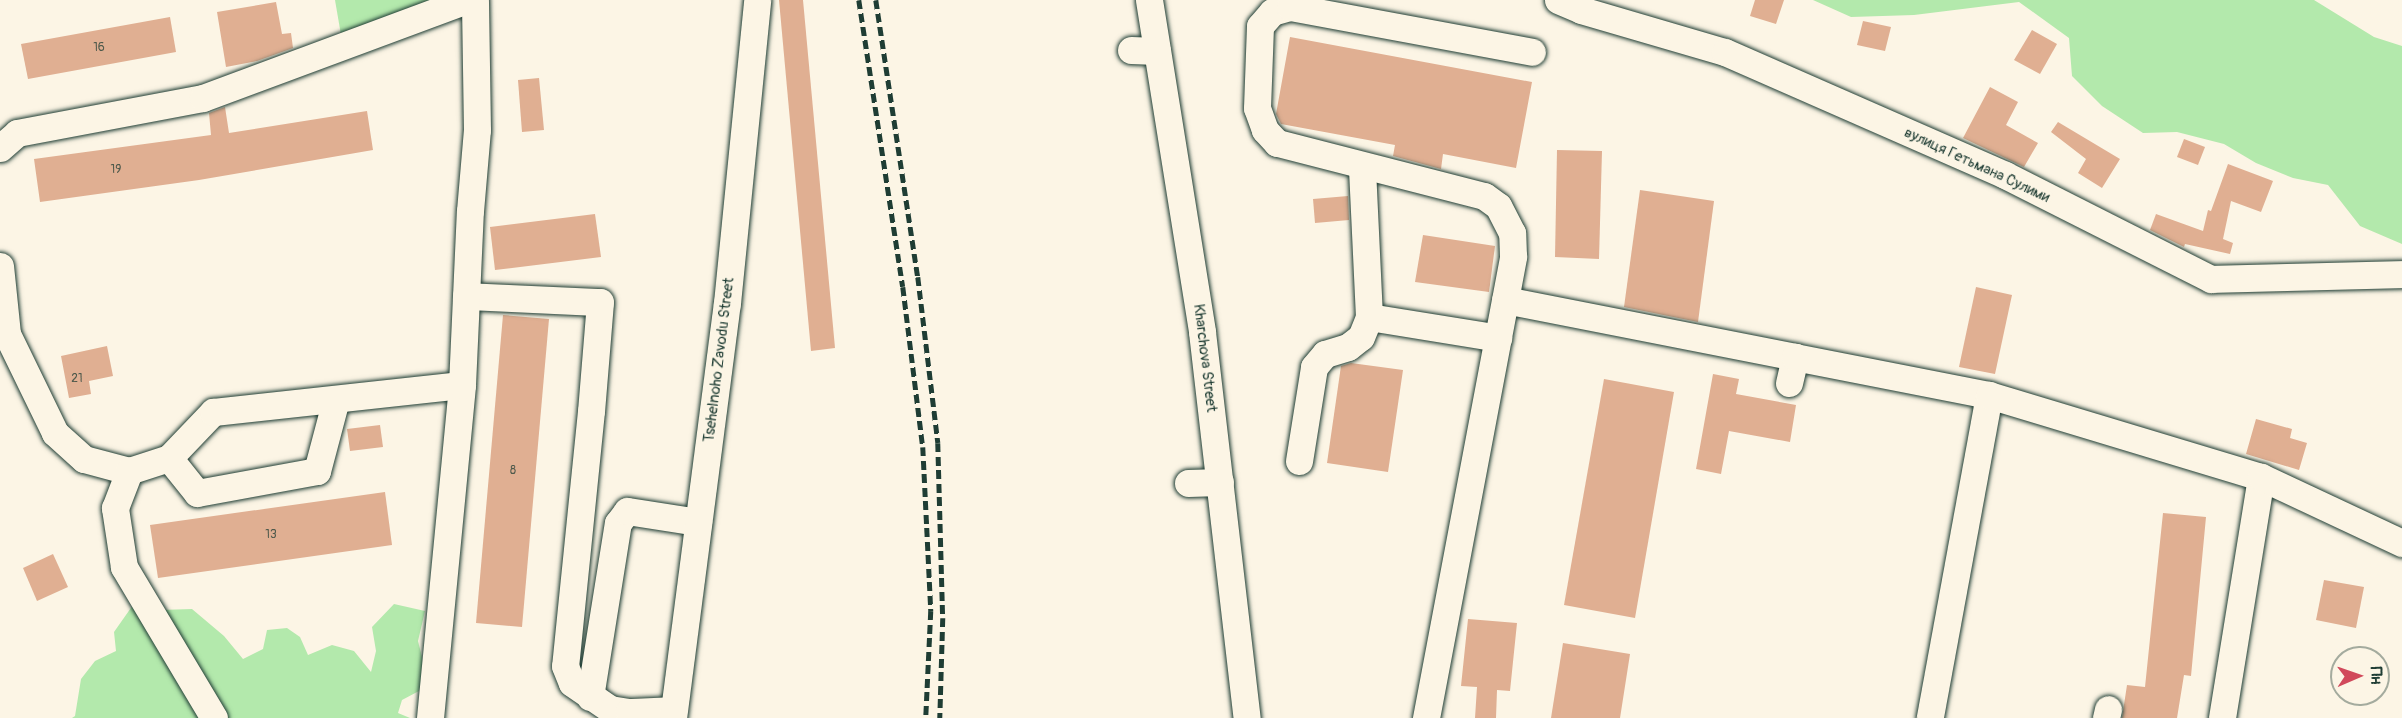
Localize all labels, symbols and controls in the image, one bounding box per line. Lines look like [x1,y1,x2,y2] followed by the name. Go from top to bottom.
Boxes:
[93,41,105,55] house number: 16
[1901,123,2053,207] street label: вулиця Гетьмана Сулими
[111,163,121,177] house number: 19
[700,277,738,443] street label: Tsehelnoho Zavodu Street
[1189,303,1221,413] street label: Kharchova Street
[71,372,83,386] house number: 21
[510,464,516,478] house number: 8
[265,528,277,542] house number: 13
[2330,646,2390,706] north arrow
[2366,666,2386,685] text: Пн

